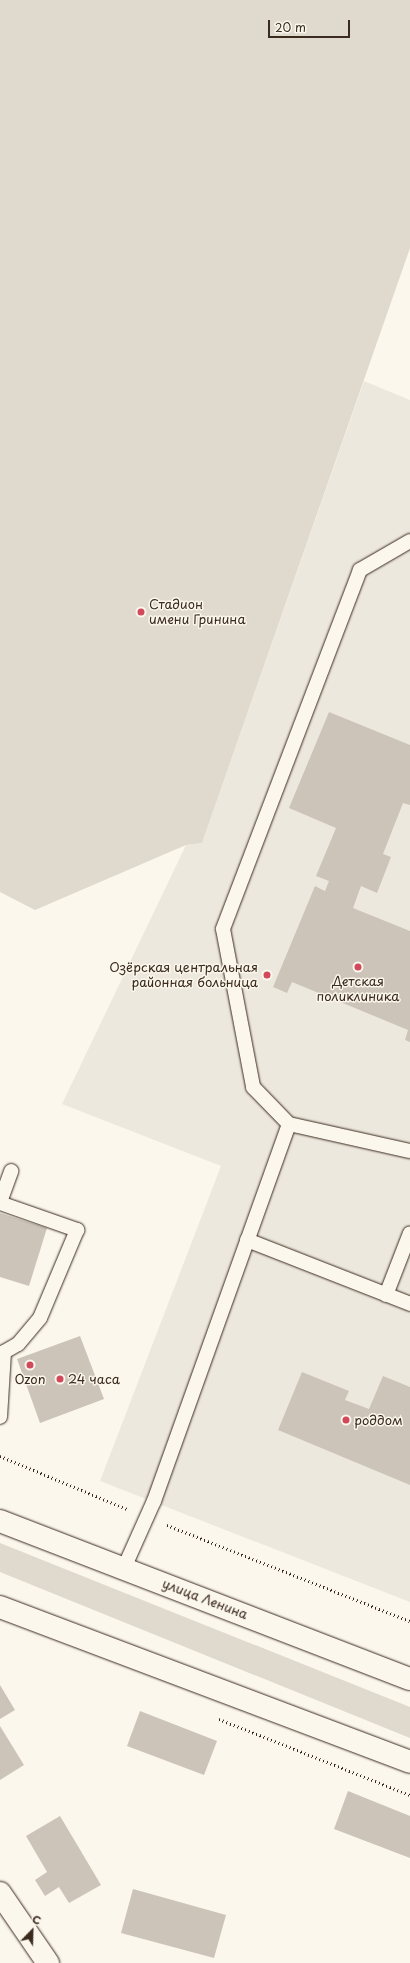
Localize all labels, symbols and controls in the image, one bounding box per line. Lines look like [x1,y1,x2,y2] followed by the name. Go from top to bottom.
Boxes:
[270,12,352,38] scale bar
[275,18,306,36] text: 20 m
[149,597,246,628] place label: Стадион имени Гринина
[136,607,146,617] marker: Стадион имени Гринина
[109,960,258,991] place label: Озёрская центральная районная больница
[352,961,364,973] marker: Детская поликлиника
[261,969,273,981] marker: Озёрская центральная районная больница
[316,974,400,1005] place label: Детская поликлиника
[25,1360,35,1370] marker: Ozon
[14,1371,46,1387] place label: Ozon
[68,1371,120,1387] place label: 24 часа
[55,1374,65,1384] marker: 24 часа
[354,1412,403,1428] place label: роддом
[341,1415,351,1425] marker: роддом
[160,1575,250,1623] street label: улица Ленина
[30,1910,44,1929] text: С
[12,1911,52,1951] north arrow

